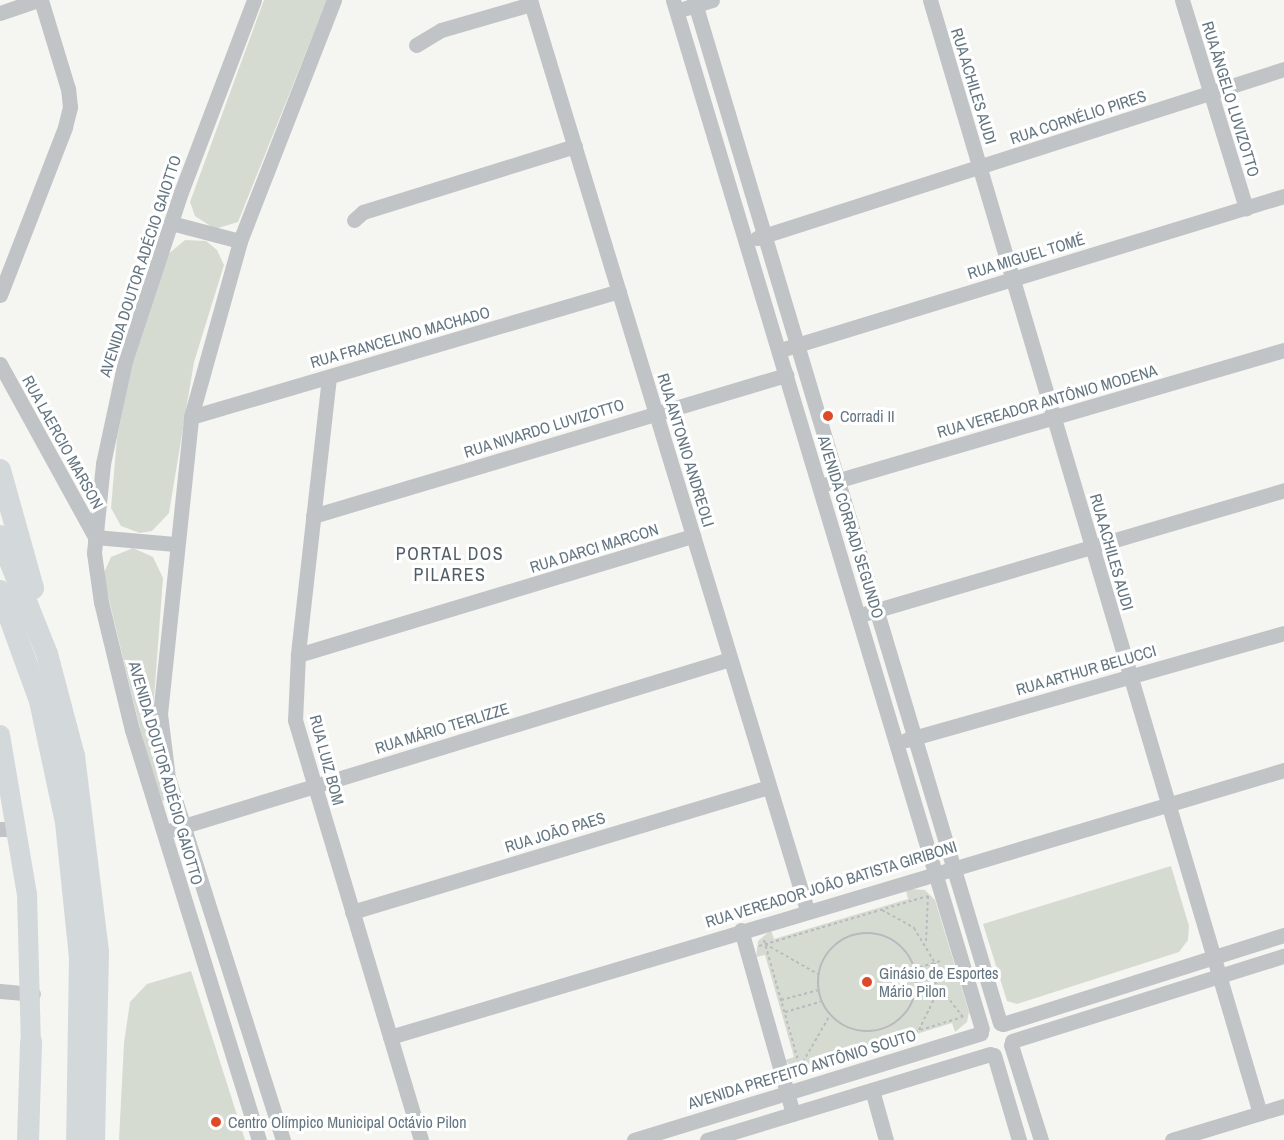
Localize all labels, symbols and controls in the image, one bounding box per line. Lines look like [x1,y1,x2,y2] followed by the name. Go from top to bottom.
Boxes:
[1198,18,1264,180] street label: RUA ÂNGELO LUVIZOTTO
[947,25,1001,147] street label: RUA ACHILES AUDI
[1007,86,1149,148] street label: RUA CORNÉLIO PIRES
[95,152,185,380] street label: AVENIDA DOUTOR ADÉCIO GAIOTTO
[964,229,1088,283] street label: RUA MIGUEL TOMÉ
[308,302,492,372] street label: RUA FRANCELINO MACHADO
[934,360,1160,442] street label: RUA VEREADOR ANTÔNIO MODENA
[653,370,719,530] street label: RUA ANTONIO ANDREOLI
[18,372,108,512] street label: RUA LAERCIO MARSON
[461,394,627,462] street label: RUA NIVARDO LUVIZOTTO
[840,406,895,426] place label: Corradi II
[821,409,835,423] marker: Corradi II
[814,433,888,621] street label: AVENIDA CORRADI SEGUNDO
[1086,490,1138,614] street label: RUA ACHILES AUDI
[527,519,661,577] street label: RUA DARCI MARCON
[396,544,504,586] district label: PORTAL DOS PILARES
[1013,641,1159,699] street label: RUA ARTHUR BELUCCI
[125,658,207,888] street label: AVENIDA DOUTOR ADÉCIO GAIOTTO
[372,698,512,758] street label: RUA MÁRIO TERLIZZE
[306,712,348,808] street label: RUA LUIZ BOM
[502,808,608,856] street label: RUA JOÃO PAES
[702,836,960,932] street label: RUA VEREADOR JOÃO BATISTA GIRIBONI
[879,963,999,1001] place label: Ginásio de Esportes Mário Pilon
[860,975,874,989] marker: Ginásio de Esportes Mário Pilon
[685,1025,919,1113] street label: AVENIDA PREFEITO ANTÔNIO SOUTO
[228,1112,466,1132] place label: Centro Olímpico Municipal Octávio Pilon
[209,1115,223,1129] marker: Centro Olímpico Municipal Octávio Pilon

